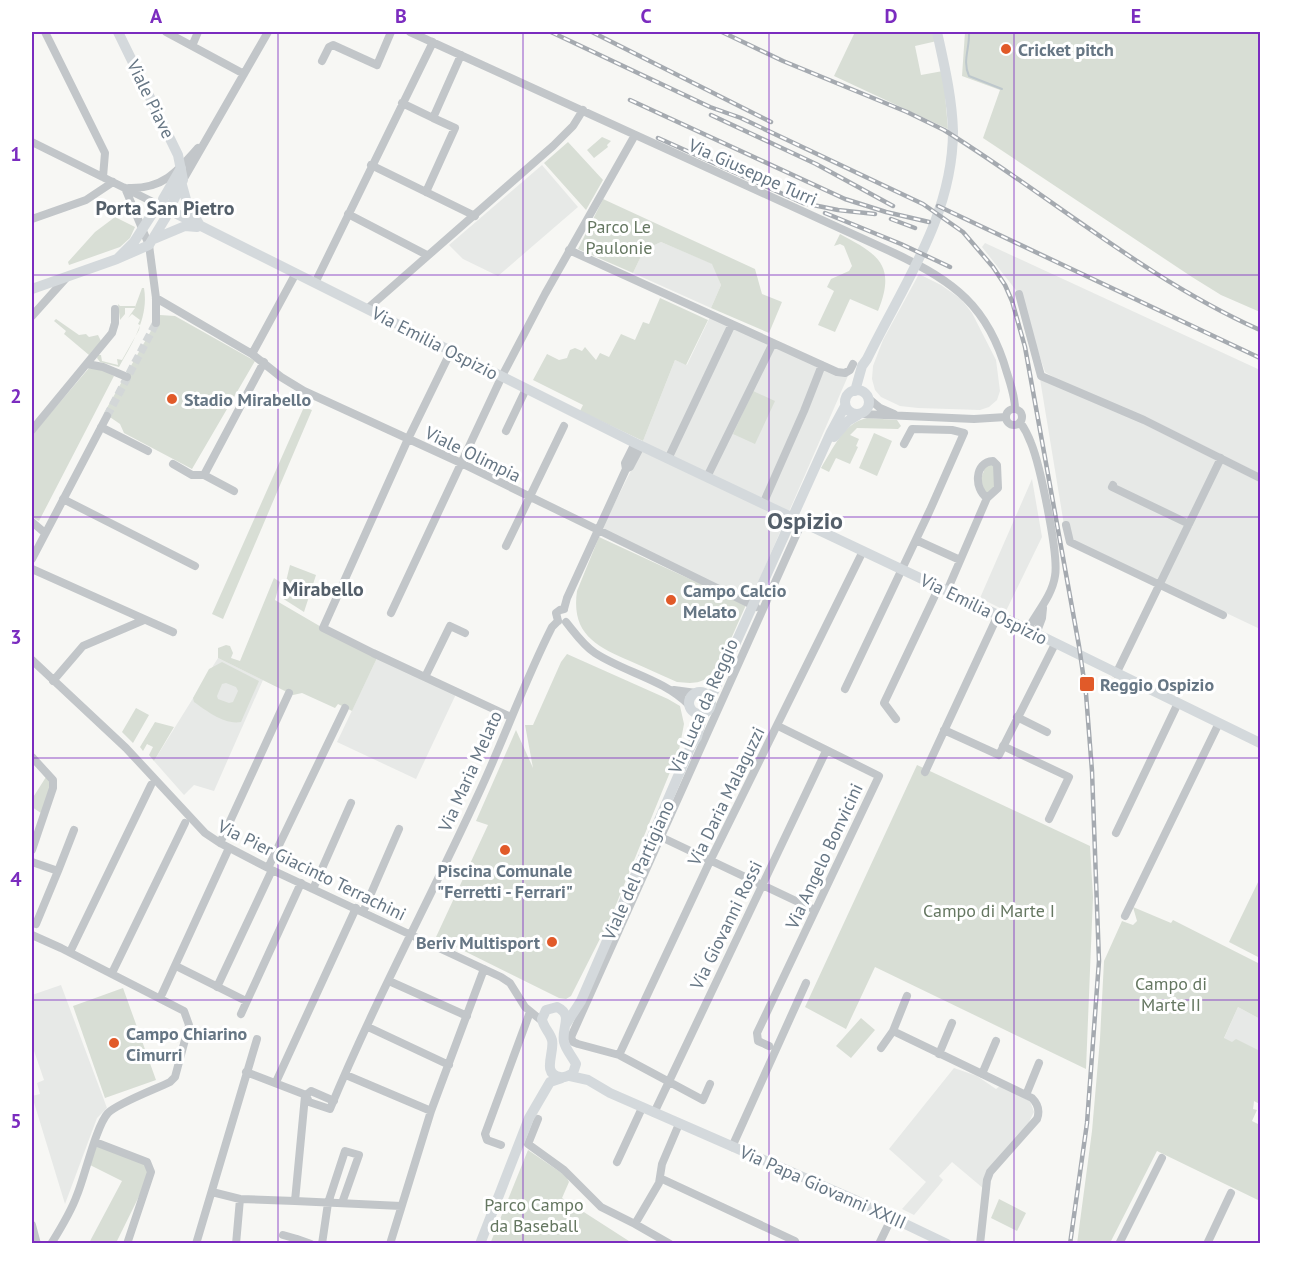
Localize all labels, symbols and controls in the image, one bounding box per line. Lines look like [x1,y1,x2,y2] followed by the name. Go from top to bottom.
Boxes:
[150,3,163,29] text: A
[395,3,407,29] text: B
[640,3,652,29] text: C
[885,3,898,29] text: D
[1131,3,1141,29] text: E
[1018,38,1114,61] place label: Cricket pitch
[999,42,1013,56] marker: Cricket pitch
[122,55,180,142] street label: Viale Piave
[684,133,821,211] street label: Via Giuseppe Turri
[10,141,22,167] text: 1
[95,195,235,221] district label: Porta San Pietro
[586,215,652,259] park label: Parco Le Paulonie
[367,301,502,385] street label: Via Emilia Ospizio
[10,383,22,409] text: 2
[184,388,311,411] place label: Stadio Mirabello
[165,392,179,406] marker: Stadio Mirabello
[420,420,525,487] street label: Viale Olimpia
[767,505,843,536] district label: Ospizio
[916,568,1051,650] street label: Via Emilia Ospizio
[282,576,364,602] district label: Mirabello
[683,579,787,623] place label: Campo Calcio Melato
[664,593,678,607] marker: Campo Calcio Melato
[10,624,22,650] text: 3
[663,635,743,778] street label: Via Luca da Reggio
[1100,673,1214,696] place label: Reggio Ospizio
[1078,675,1096,693] marker: Reggio Ospizio
[433,707,507,836] street label: Via Maria Melato
[682,723,770,870] street label: Via Daria Malaguzzi
[780,779,868,933] street label: Via Angelo Bonvicini
[596,796,679,945] street label: Viale del Partigiano
[213,814,410,926] street label: Via Pier Giacinto Terrachini
[498,843,512,857] marker: Piscina Comunale "Ferretti - Ferrari"
[684,857,767,994] street label: Via Giovanni Rossi
[437,859,573,903] place label: Piscina Comunale "Ferretti - Ferrari"
[10,866,22,892] text: 4
[923,899,1055,922] park label: Campo di Marte I
[416,931,541,954] place label: Beriv Multisport
[545,935,559,949] marker: Beriv Multisport
[1135,972,1207,1016] park label: Campo di Marte II
[126,1022,248,1066] place label: Campo Chiarino Cimurri
[107,1036,121,1050] marker: Campo Chiarino Cimurri
[10,1108,22,1134] text: 5
[735,1140,910,1234] street label: Via Papa Giovanni XXIII
[484,1193,584,1237] park label: Parco Campo da Baseball

